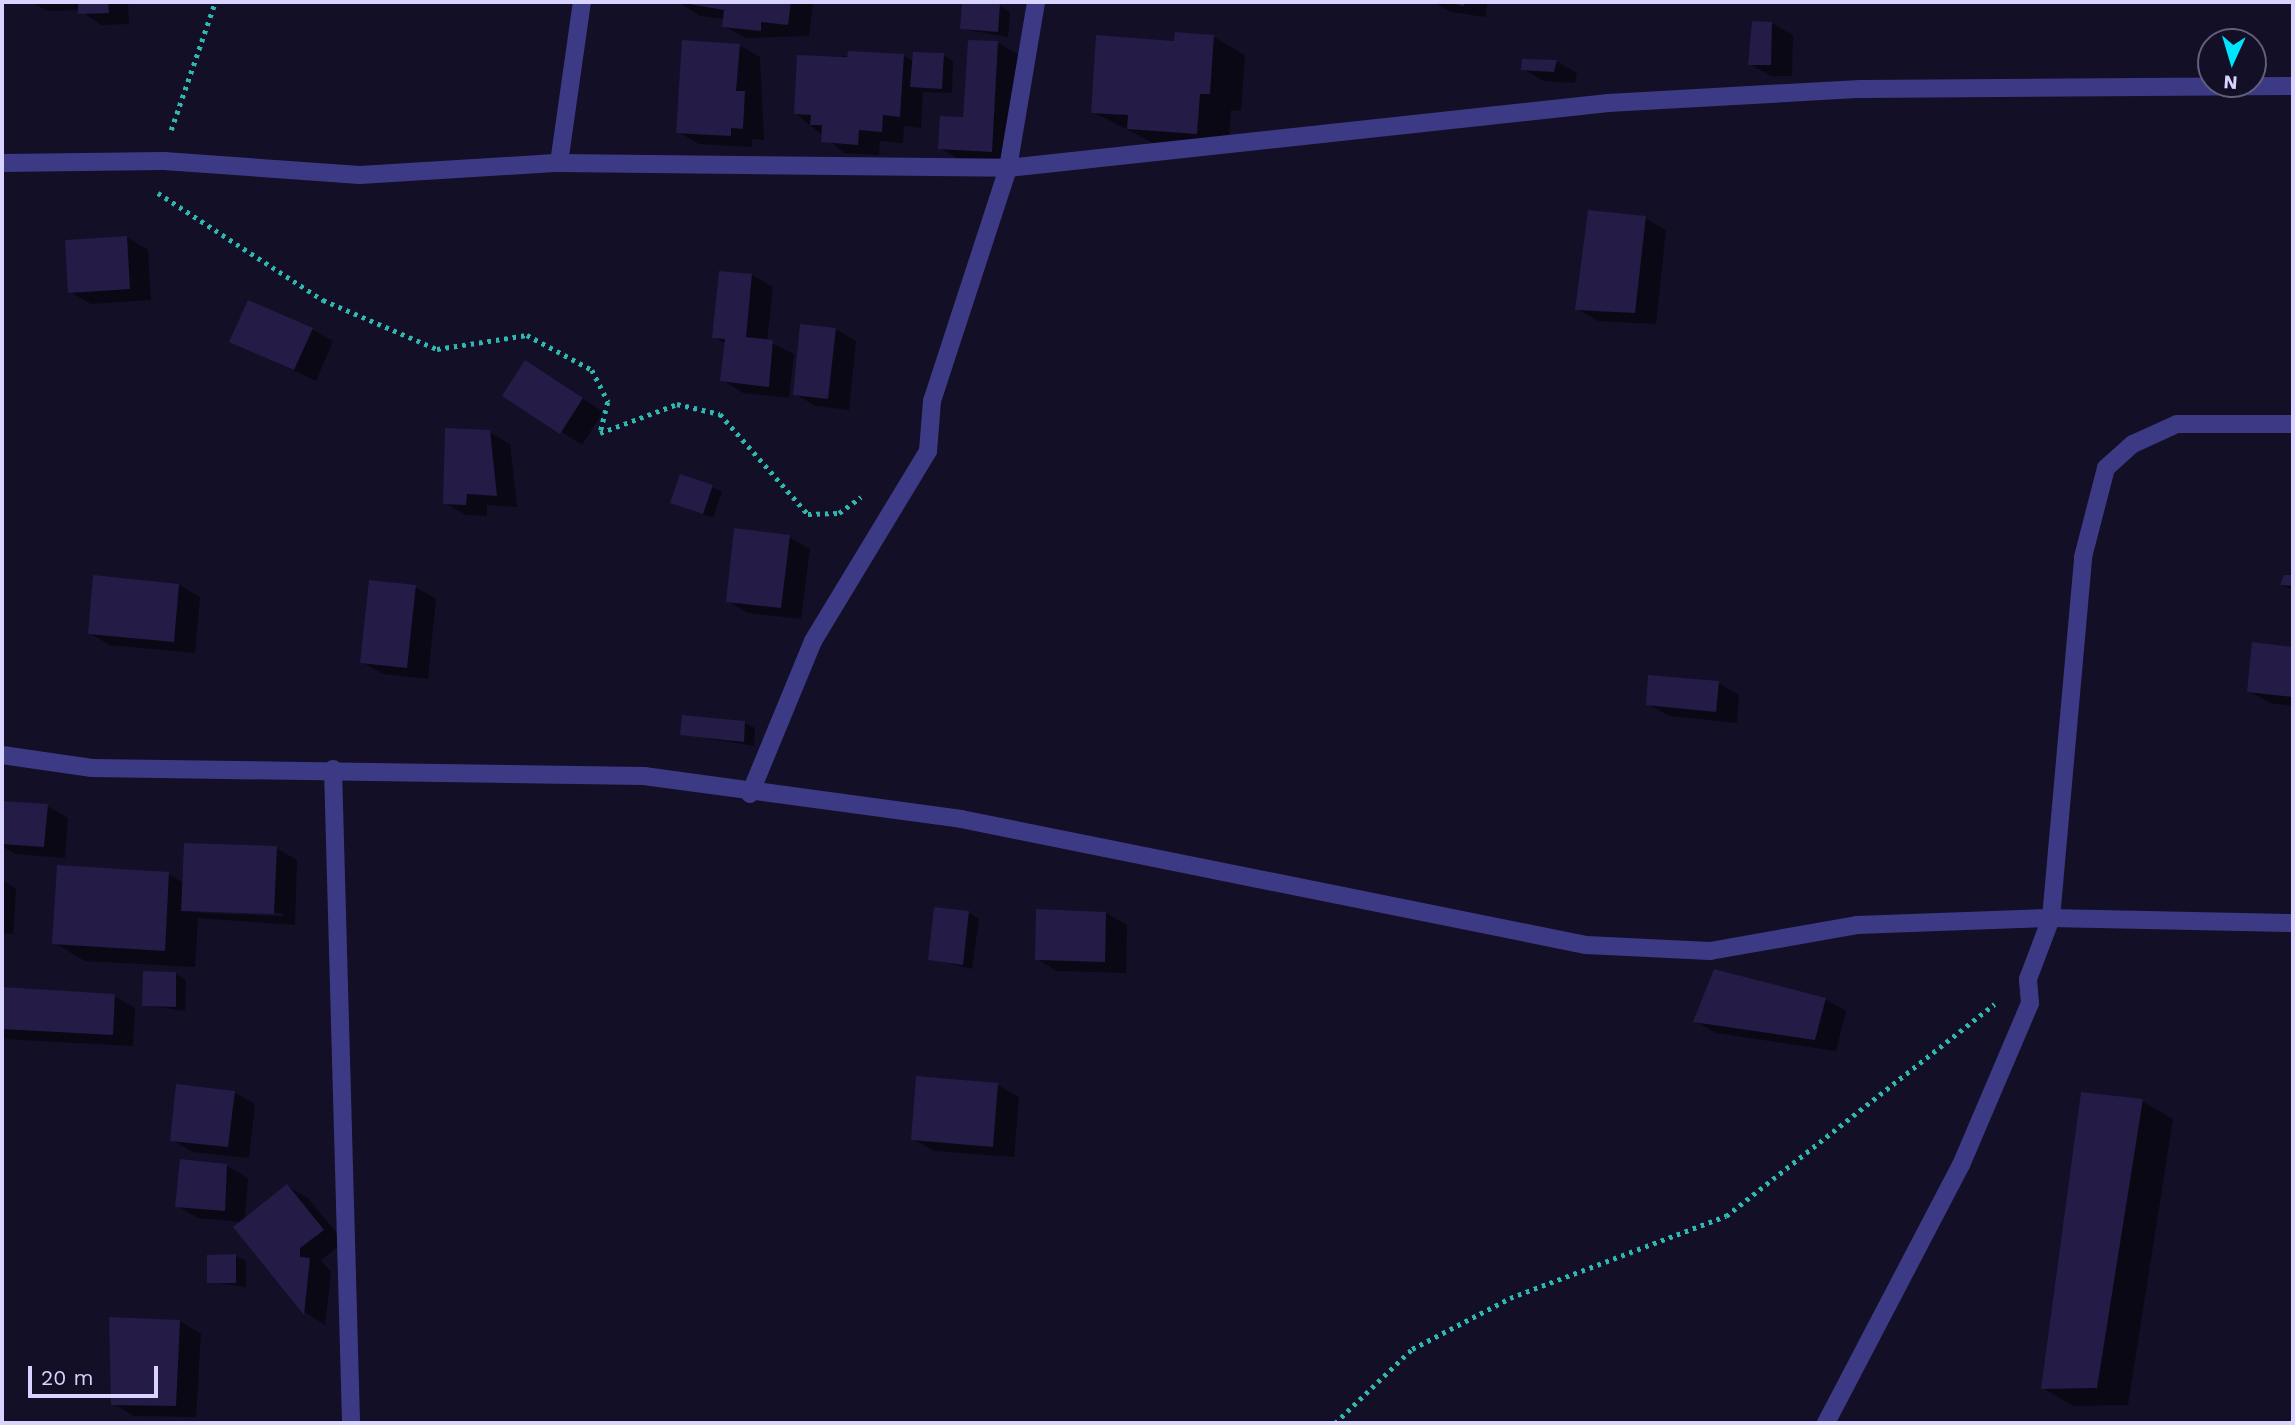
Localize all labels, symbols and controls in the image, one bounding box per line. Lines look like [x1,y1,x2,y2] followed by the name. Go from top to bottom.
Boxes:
[2197,28,2267,98] north arrow
[2223,70,2238,94] text: N
[32,1352,161,1396] scale bar
[41,1365,93,1390] text: 20 m

